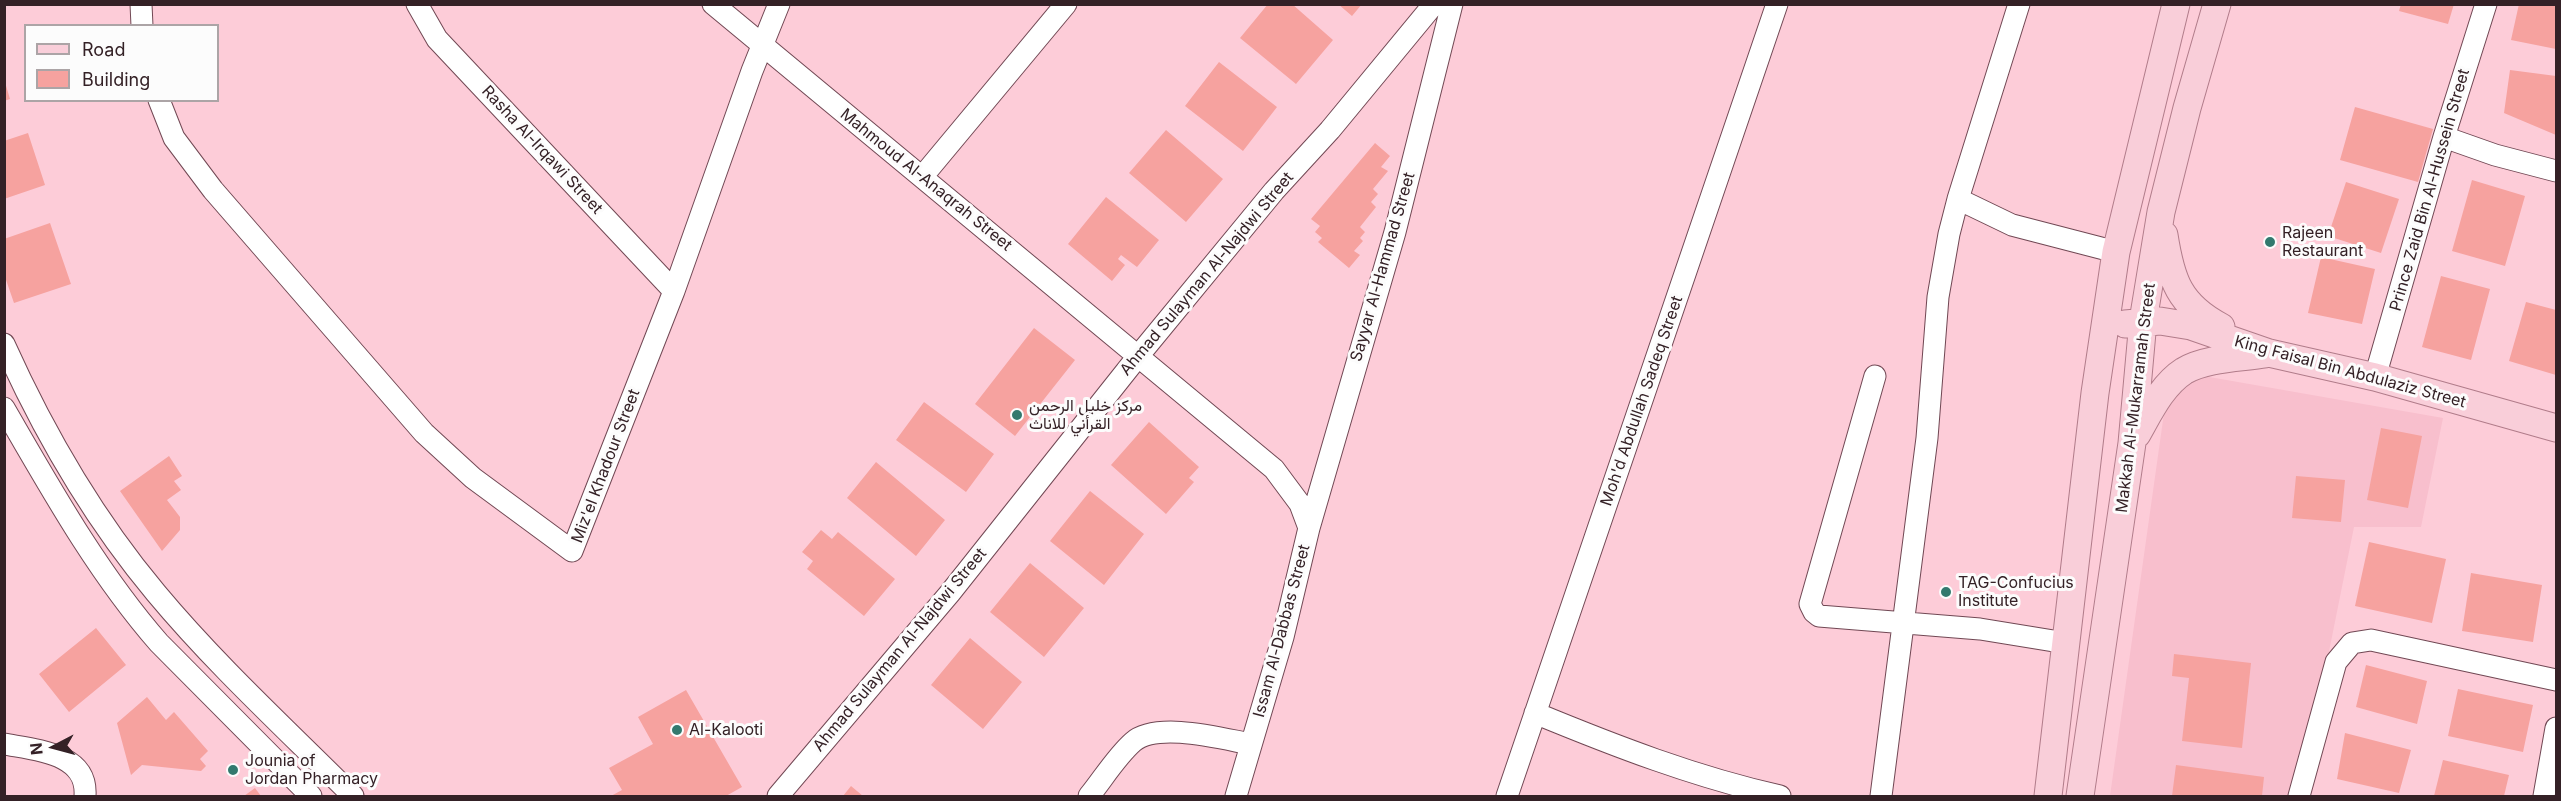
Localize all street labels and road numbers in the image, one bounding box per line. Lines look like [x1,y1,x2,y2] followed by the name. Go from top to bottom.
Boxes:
[2386,67,2474,313] street label: Prince Zaid Bin Al-Hussein Street
[478,82,606,218] street label: Rasha Al-Irqawi Street
[836,105,1016,255] street label: Mahmoud Al-Anaqrah Street
[1116,168,1298,380] street label: Ahmad Sulayman Al-Najdwi Street
[1347,170,1419,364] street label: Sayyar Al-Hammad Street
[2112,282,2160,514] street label: Makkah Al-Mukarramah Street
[1597,293,1687,509] street label: Moh'd Abdullah Sadeq Street
[2232,332,2468,412] street label: King Faisal Bin Abdulaziz Street
[568,386,644,546] street label: Miz'el Khadour Street
[1250,542,1314,720] street label: Issam Al-Dabbas Street
[809,544,991,756] street label: Ahmad Sulayman Al-Najdwi Street

